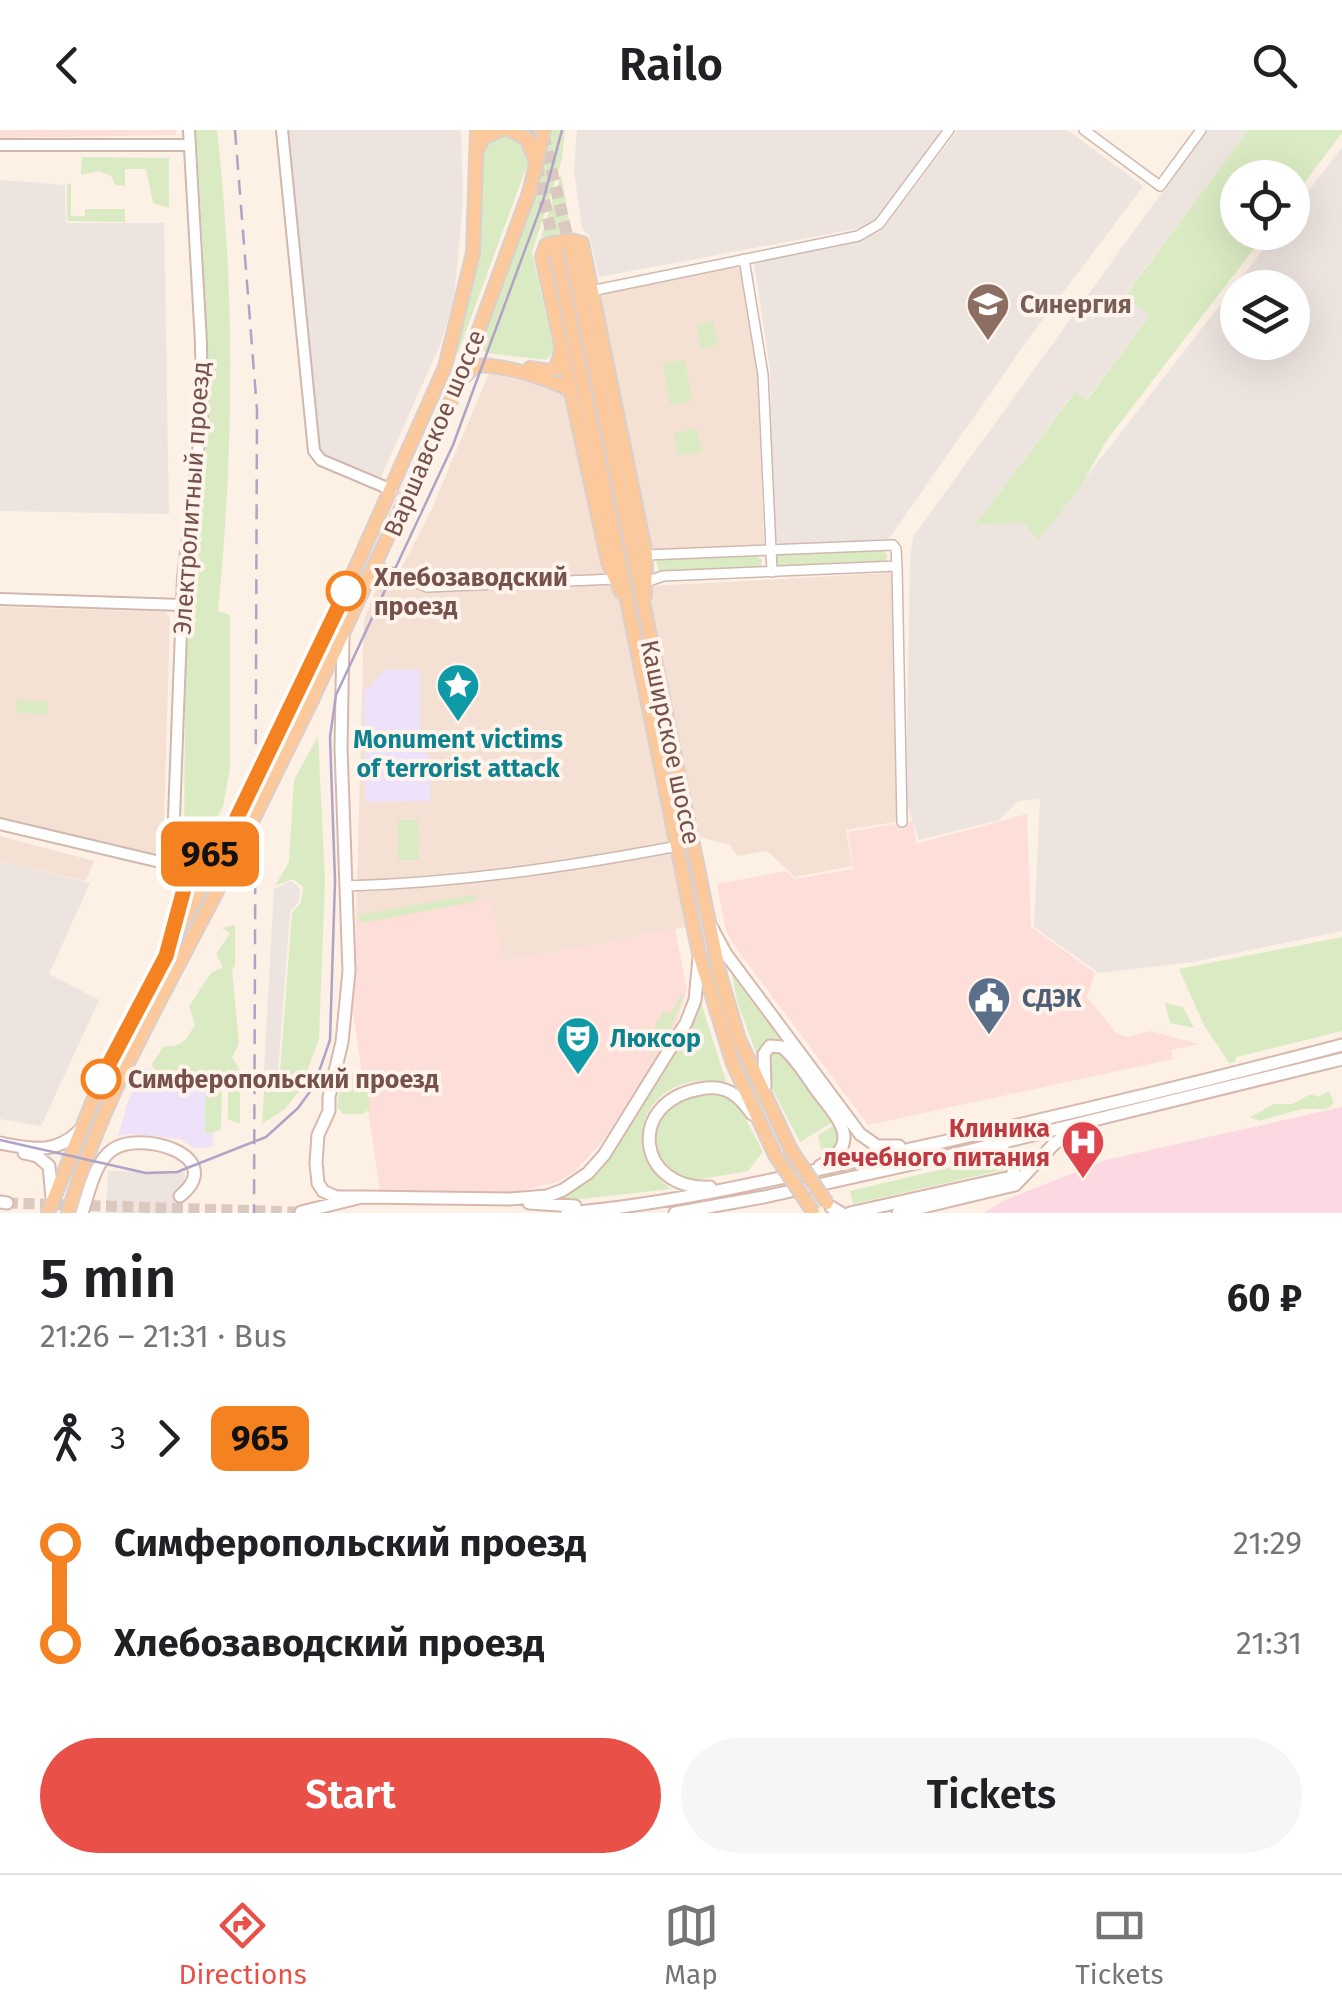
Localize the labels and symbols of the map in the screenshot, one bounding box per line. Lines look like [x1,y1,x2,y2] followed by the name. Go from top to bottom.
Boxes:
[965,281,1011,342] school or university icon: Синергия
[1020,290,1132,320] place label: Синергия
[378,325,492,541] street label: Варшавское шоссе
[167,361,217,636] street label: Электролитный проезд
[373,563,568,622] place label: Хлебозаводский проезд
[327,572,365,610] marker: Хлебозаводский проезд
[634,637,706,847] street label: Каширское шоссе
[435,662,481,723] place icon: Monument victims of terrorist attack
[353,725,563,784] place label: Monument victims of terrorist attack
[152,822,268,886] line badge: 965
[966,975,1012,1036] public building icon: СДЭК
[1022,984,1082,1014] place label: СДЭК
[555,1015,601,1076] theatre icon: Люксор
[610,1024,701,1054] place label: Люксор
[82,1060,120,1098] marker: Симферопольский проезд
[128,1065,439,1095] place label: Симферопольский проезд
[823,1114,1050,1173] place label: Клиника лечебного питания
[1060,1119,1106,1180] hospital icon: Клиника лечебного питания

